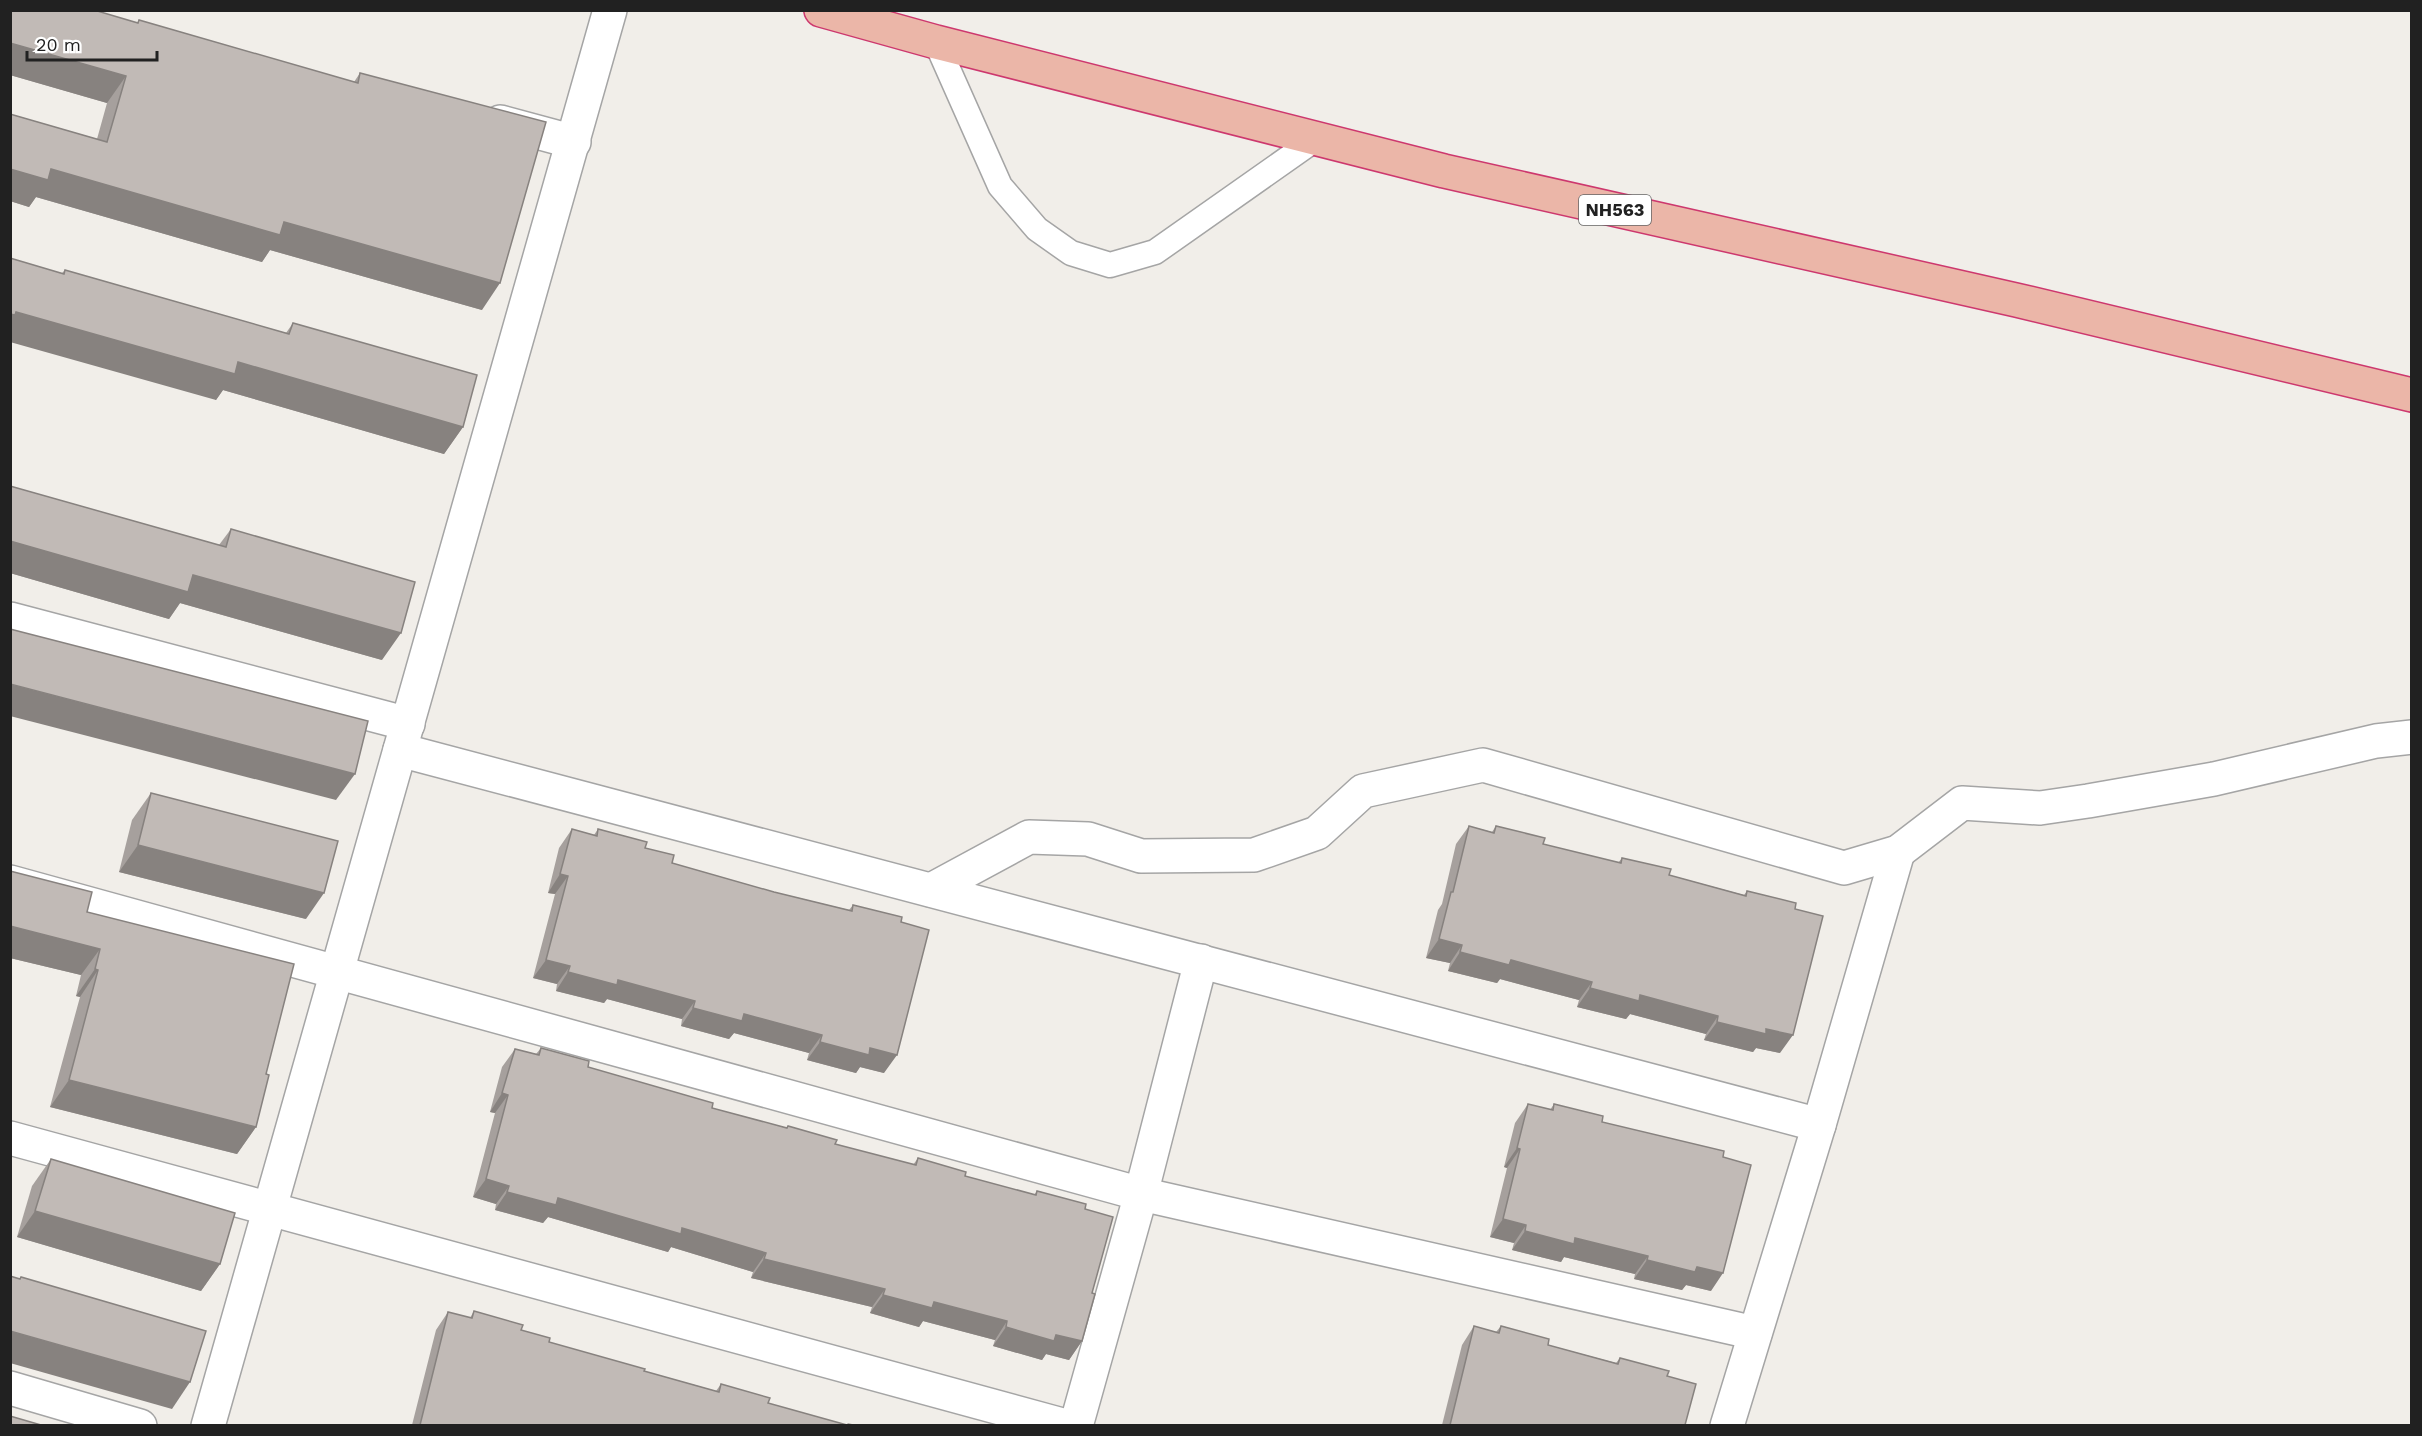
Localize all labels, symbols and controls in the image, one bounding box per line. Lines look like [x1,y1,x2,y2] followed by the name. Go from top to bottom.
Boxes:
[27,24,158,62] scale bar
[36,34,81,55] text: 20 m
[1579,195,1651,225] road number: NH563

